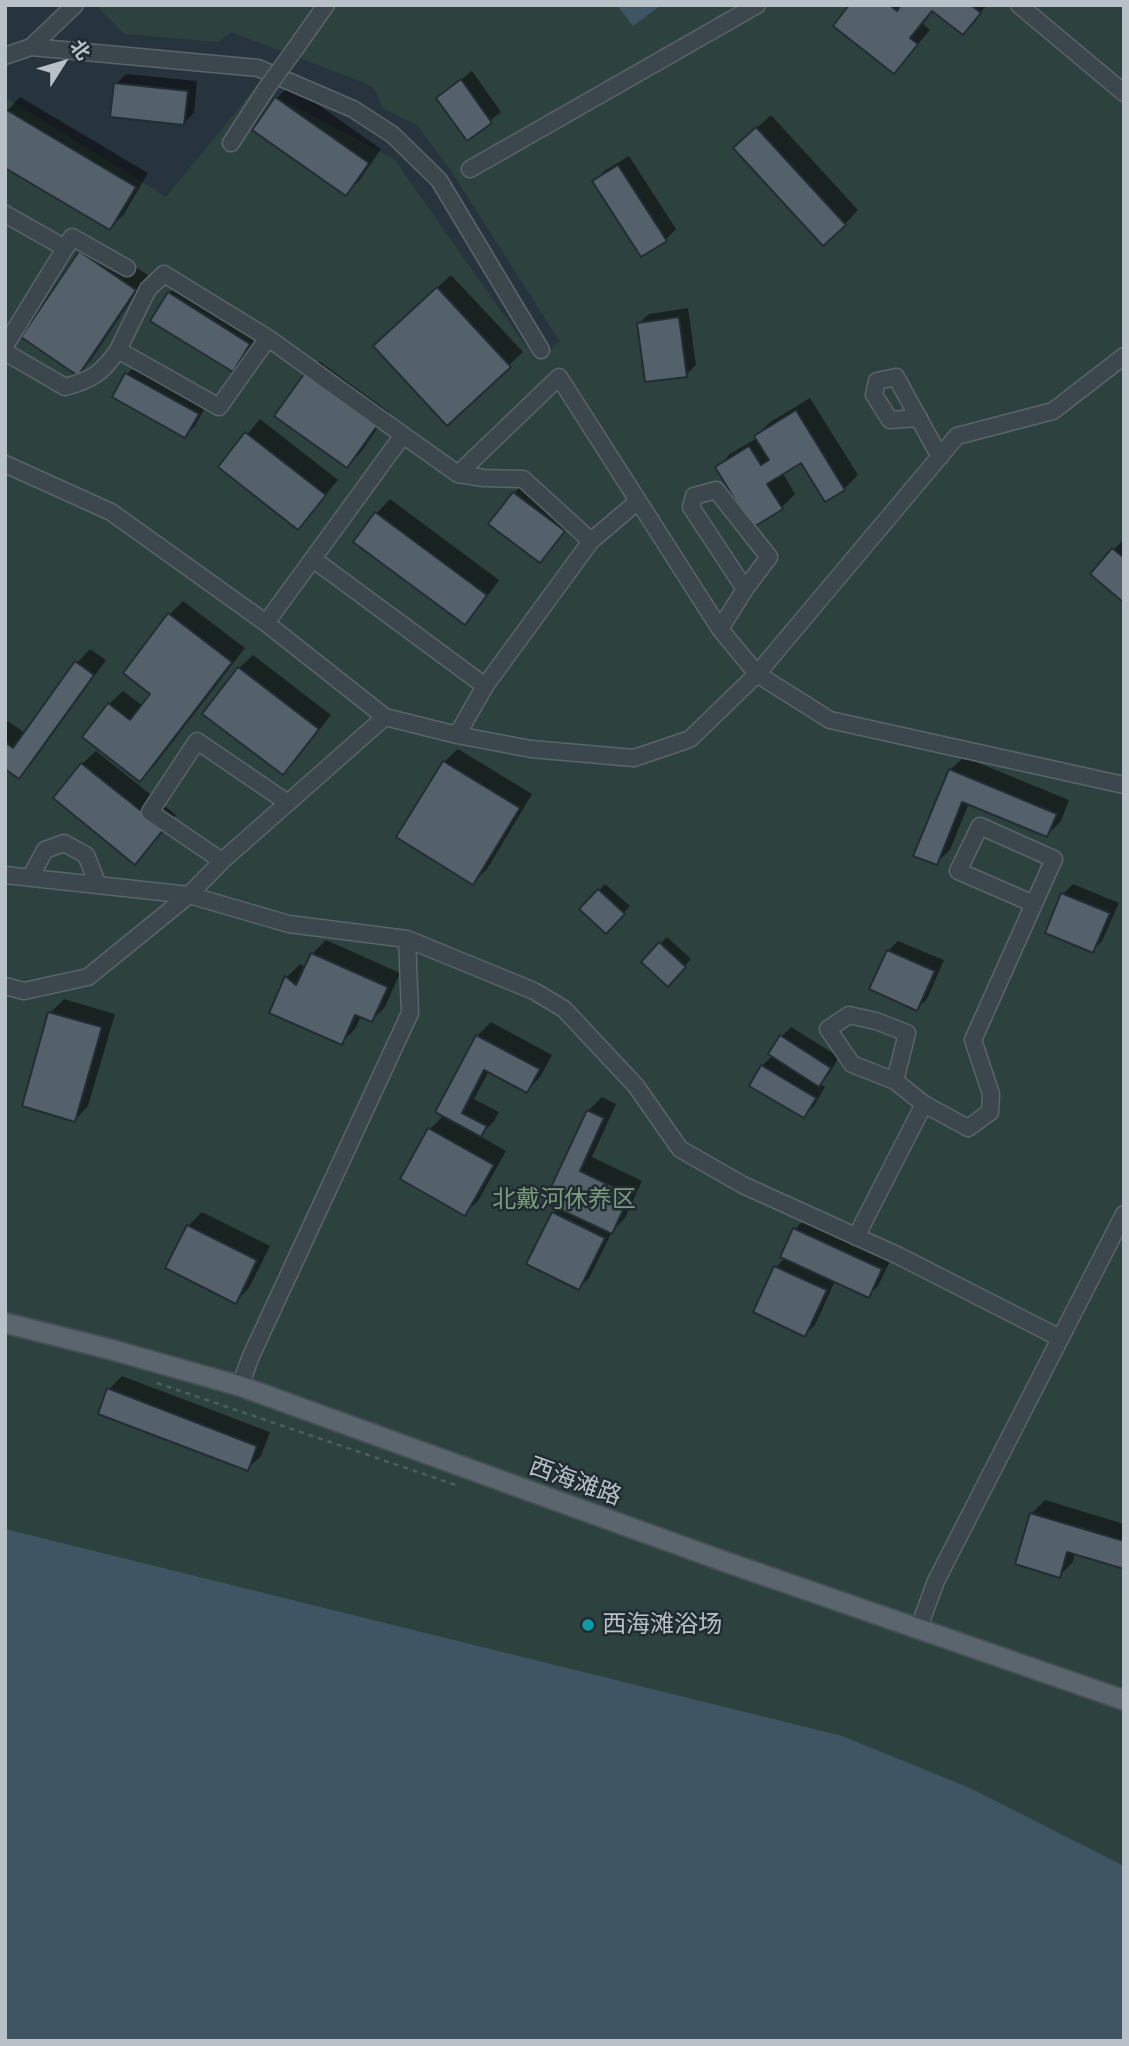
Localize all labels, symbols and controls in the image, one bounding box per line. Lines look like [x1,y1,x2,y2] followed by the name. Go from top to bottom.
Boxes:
[28,28,98,98] north arrow
[65,36,95,65] text: 北
[492,1186,636,1214] park label: 北戴河休养区
[525,1452,625,1512] street label: 西海滩路
[602,1611,722,1639] place label: 西海滩浴场
[580,1617,596,1633] marker: 西海滩浴场

